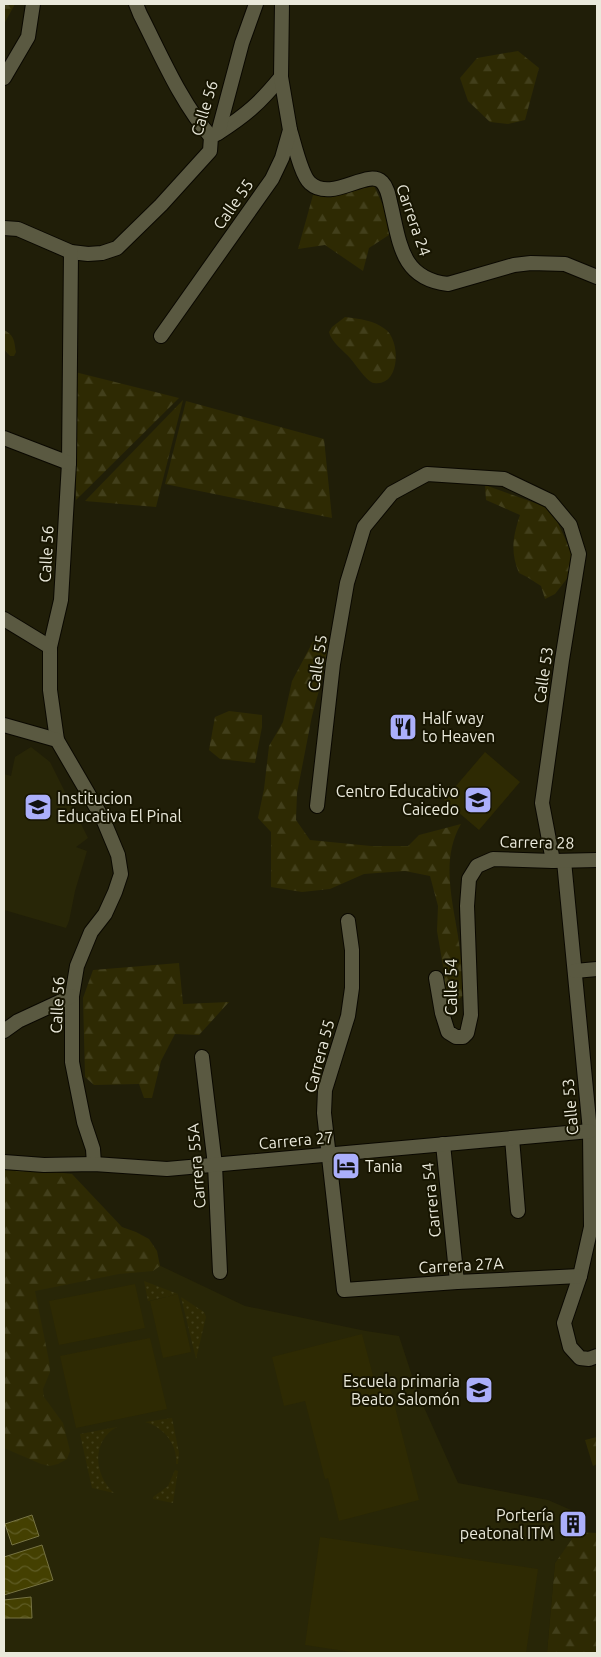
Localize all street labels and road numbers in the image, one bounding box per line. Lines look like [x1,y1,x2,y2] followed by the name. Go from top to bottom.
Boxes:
[187,78,221,138] street label: Calle 56
[209,175,257,233] street label: Calle 55
[393,182,435,258] street label: Carrera 24
[36,525,56,583] street label: Calle 56
[304,634,330,692] street label: Calle 55
[530,646,556,704] street label: Calle 53
[499,832,575,852] street label: Carrera 28
[442,959,460,1015] street label: Calle 54
[47,976,67,1034] street label: Calle 56
[301,1017,337,1095] street label: Carrera 55
[559,1078,581,1136] street label: Calle 53
[183,1122,209,1209] street label: Carrera 55A
[258,1128,334,1152] street label: Carrera 27
[418,1162,444,1238] street label: Carrera 54
[418,1254,505,1276] street label: Carrera 27A

